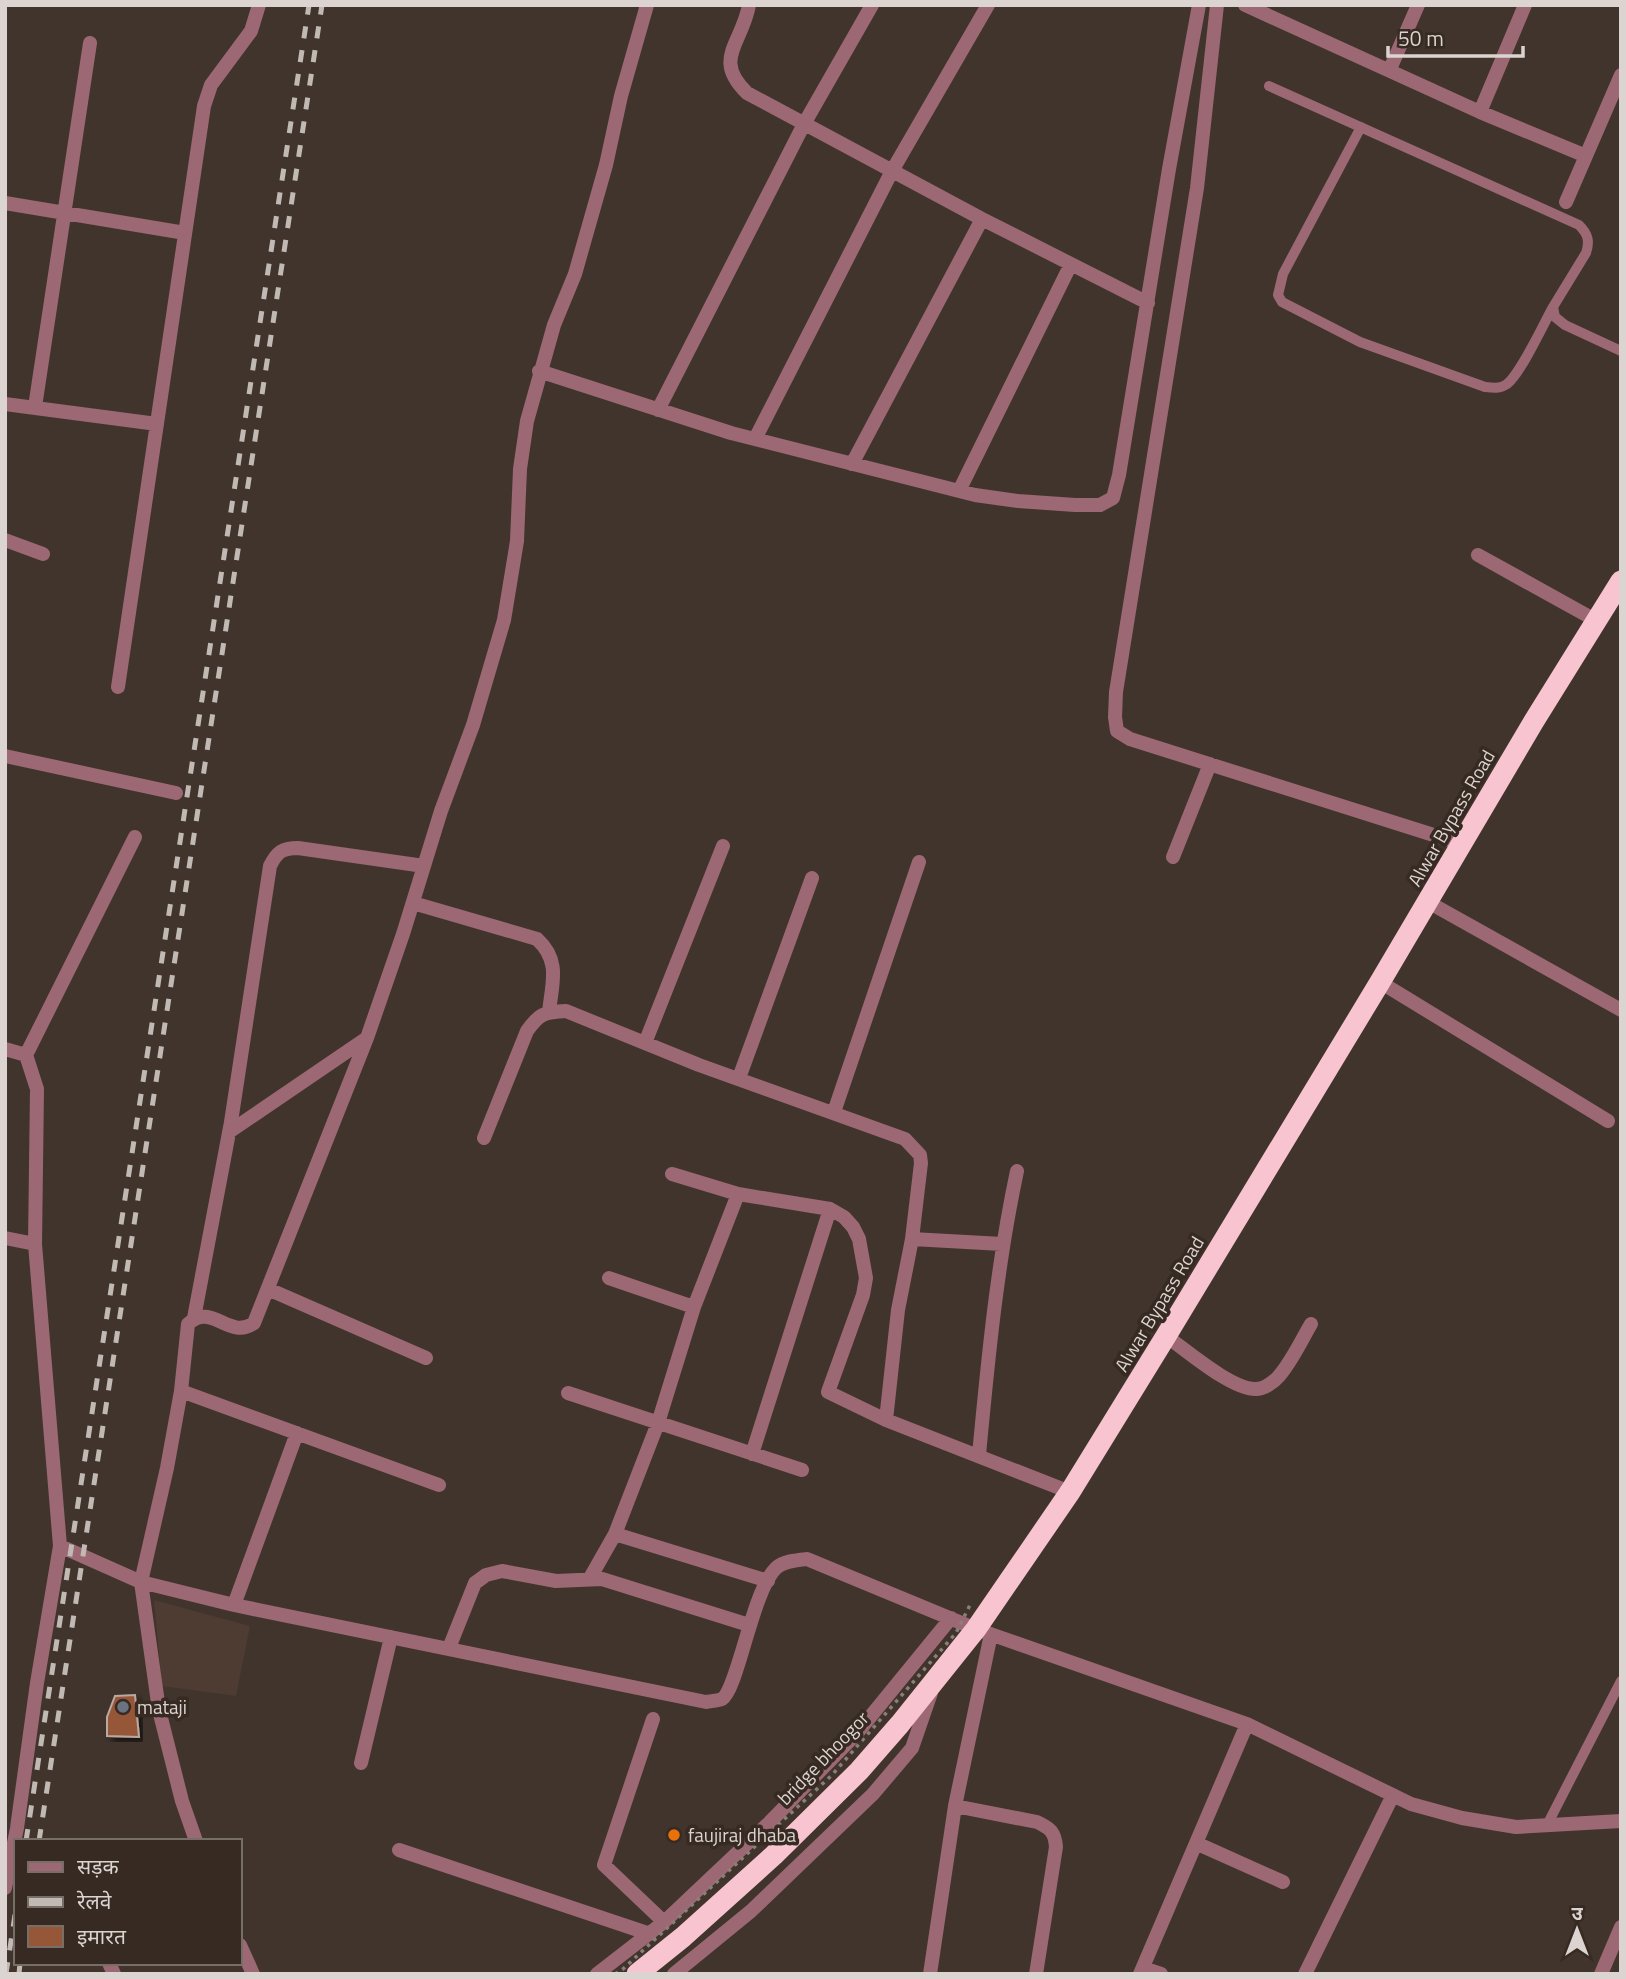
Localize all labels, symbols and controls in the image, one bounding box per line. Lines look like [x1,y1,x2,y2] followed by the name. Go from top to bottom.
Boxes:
[1388,14,1523,58] scale bar
[1398,22,1444,54] text: 50 m
[1400,744,1502,892] street label: Alwar Bypass Road
[1107,1230,1211,1377] street label: Alwar Bypass Road
[137,1692,187,1721] place label: mataji
[115,1699,131,1715] marker: mataji
[770,1704,875,1811] street label: bridge bhoogor
[688,1820,796,1849] place label: faujiraj dhaba
[666,1827,682,1843] marker: faujiraj dhaba
[14,1839,242,1965] legend
[77,1850,119,1882] text: सड़क
[76,1885,112,1917] text: रेलवे
[1542,1895,1612,1965] north arrow
[1571,1898,1583,1927] text: उ
[77,1920,127,1952] text: इमारत

